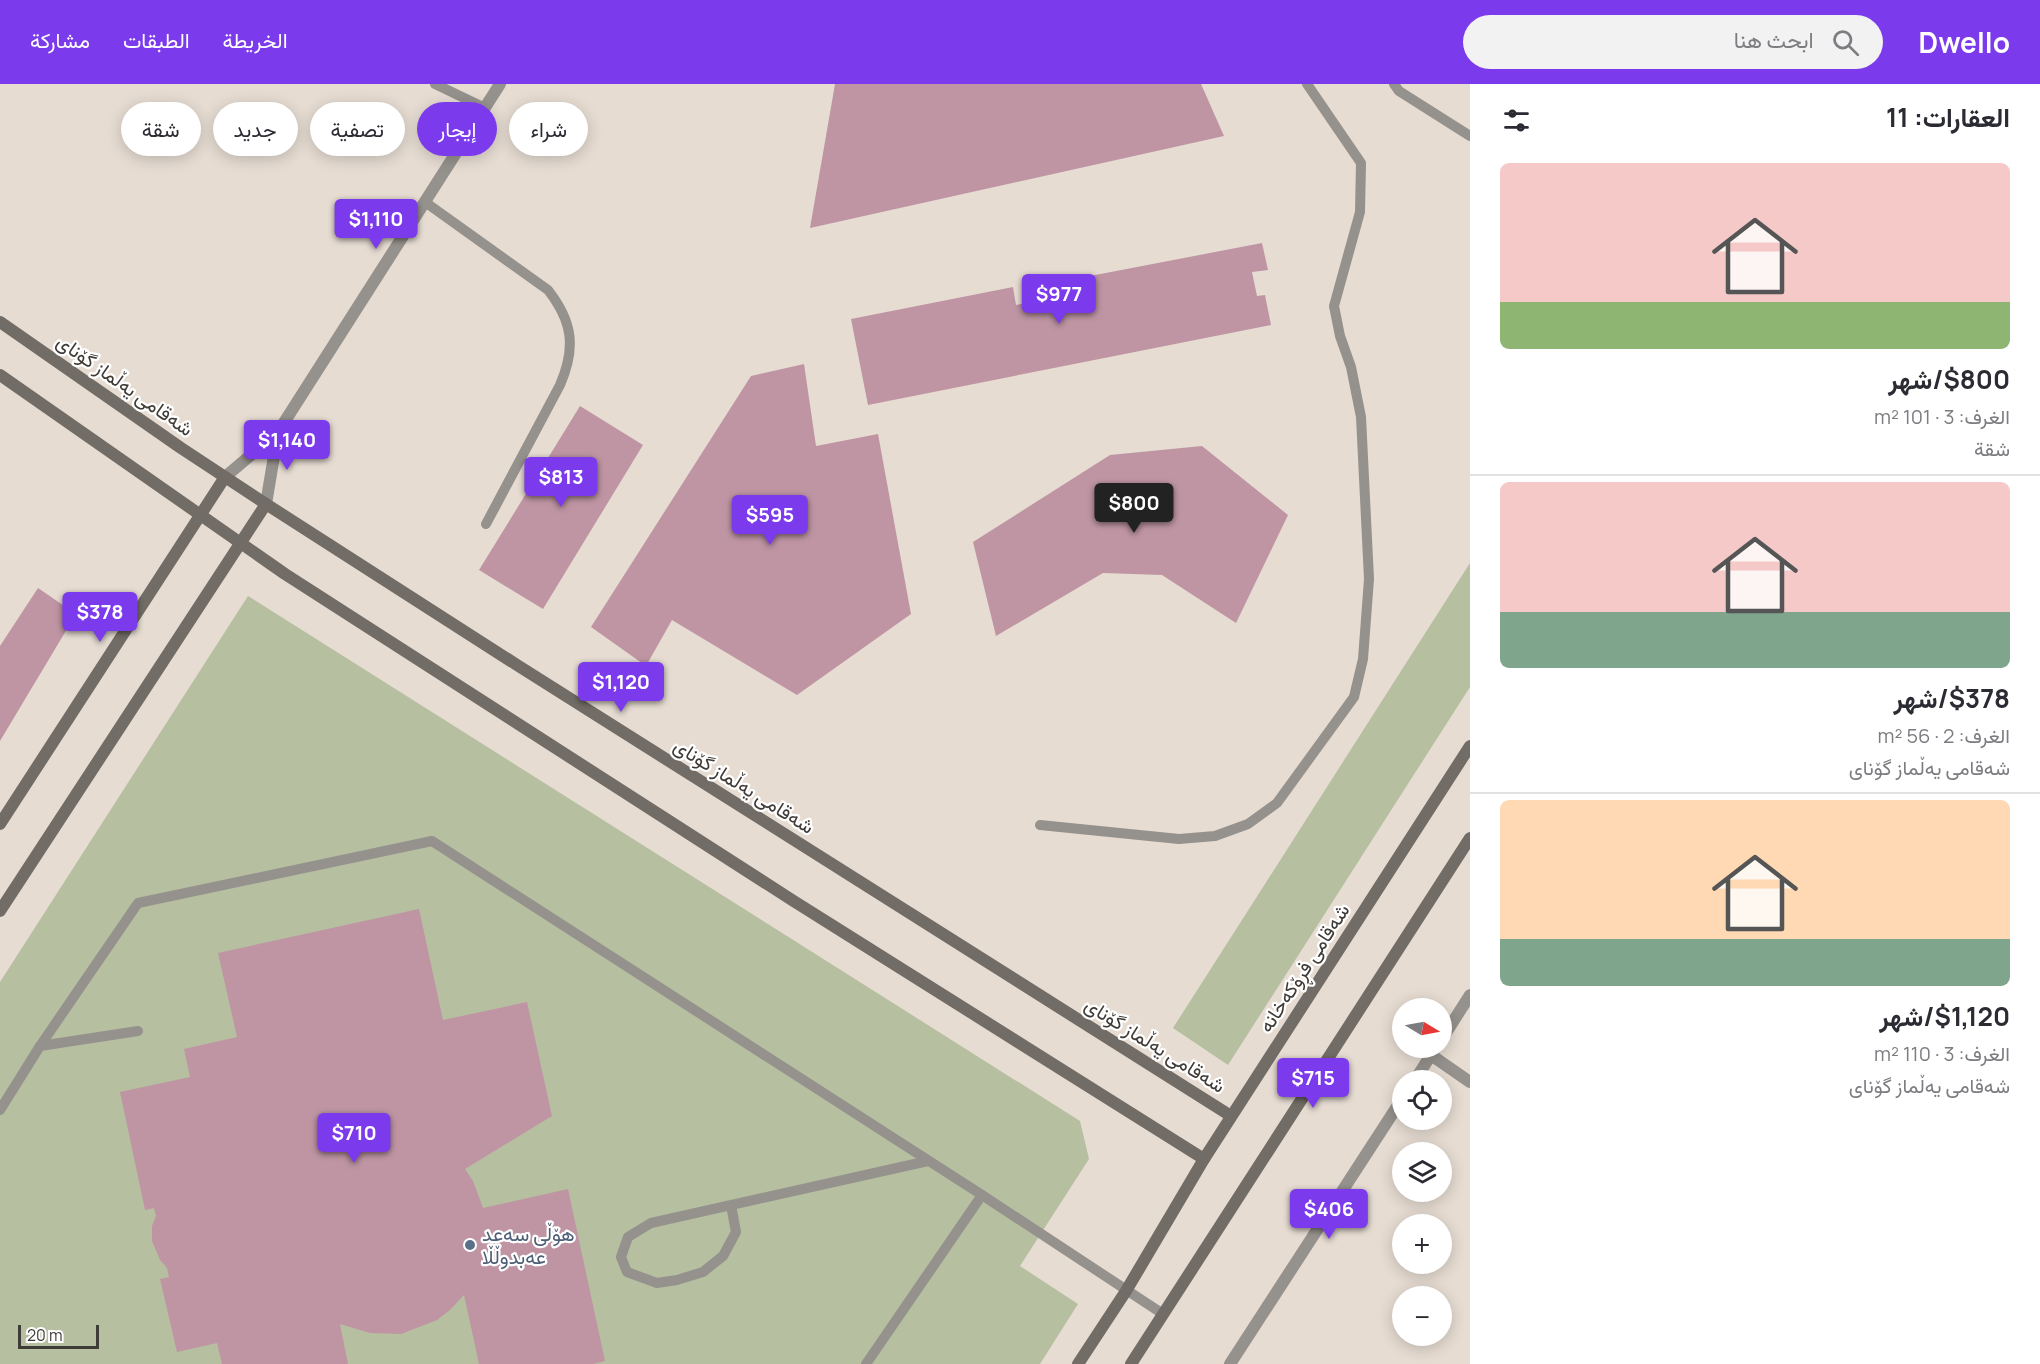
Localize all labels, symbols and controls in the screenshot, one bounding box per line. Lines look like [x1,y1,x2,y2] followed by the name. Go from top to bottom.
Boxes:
[1463,15,1883,69] search box
[1919,23,2010,61] text: Dwello
[1734,25,1814,55] text: ابحث هنا
[30,26,90,54] text: مشاركة
[123,26,190,54] text: الطبقات
[223,26,288,54] text: الخريطة
[1829,26,1862,59] icon: search
[1886,99,2010,135] text: العقارات: 11
[121,102,201,156] chip: شقة
[213,102,298,156] chip: جديد
[310,102,405,156] chip: تصفية
[417,102,497,156] chip: إيجار
[509,102,588,156] chip: شراء
[1500,104,1533,137] icon: filters
[327,199,425,250] pin: $1,110
[1701,202,1809,310] icon: home
[349,205,403,232] text: $1,110
[1023,274,1095,325] pin: $977
[1036,280,1082,307] text: $977
[51,327,199,442] street label: شەقامی یەڵماز گۆنای
[1888,361,2010,397] text: $800/شهر
[1874,403,2010,430] text: الغرف: 3 · 101 m²
[238,420,336,471] pin: $1,140
[258,426,316,453] text: $1,140
[1974,435,2010,462] text: شقة
[525,457,597,508] pin: $813
[538,463,584,490] text: $813
[1098,483,1170,534] pin: $800
[1108,489,1160,516] text: $800
[734,495,806,546] pin: $595
[746,501,794,528] text: $595
[1701,521,1809,629] icon: home
[64,592,136,643] pin: $378
[76,598,124,625] text: $378
[572,662,670,713] pin: $1,120
[592,668,650,695] text: $1,120
[1893,680,2010,716] text: $378/شهر
[1878,722,2010,749] text: الغرف: 2 · 56 m²
[669,731,820,840] street label: شەقامی یەڵماز گۆنای
[1849,754,2010,781] text: شەقامی یەڵماز گۆنای
[1701,839,1809,947] icon: home
[1252,898,1359,1039] street label: شەقامی فڕۆکەخانە
[1080,990,1231,1099] street label: شەقامی یەڵماز گۆنای
[1392,998,1452,1058] north arrow
[1392,998,1452,1346] map controls
[1879,998,2010,1034] text: $1,120/شهر
[1874,1040,2010,1067] text: الغرف: 3 · 110 m²
[1277,1058,1349,1109] pin: $715
[1291,1064,1335,1091] text: $715
[1392,1070,1452,1130] button: locate
[1849,1072,2010,1099] text: شەقامی یەڵماز گۆنای
[318,1113,390,1164] pin: $710
[331,1119,377,1146] text: $710
[1392,1142,1452,1202] button: layers
[1293,1189,1365,1240] pin: $406
[1304,1195,1354,1222] text: $406
[1392,1214,1452,1274] button: +
[482,1220,575,1270] place label: ھۆڵی سەعد عەبدوڵڵا
[463,1238,477,1252] marker: ھۆڵی سەعد عەبدوڵڵا
[1392,1286,1452,1346] button: −
[18,1322,99,1350] scale bar
[27,1324,63,1346] text: 20 m

